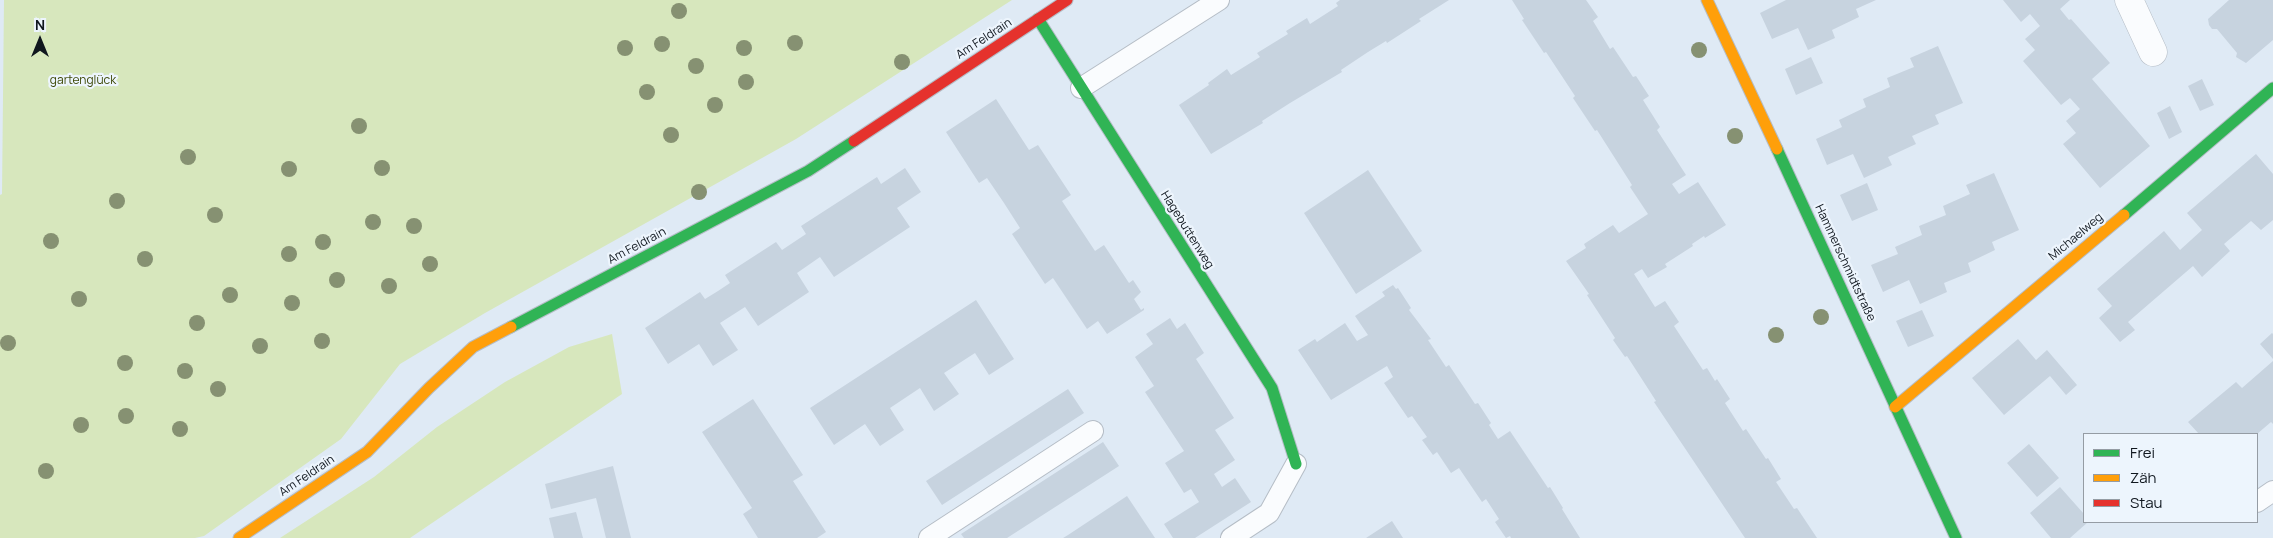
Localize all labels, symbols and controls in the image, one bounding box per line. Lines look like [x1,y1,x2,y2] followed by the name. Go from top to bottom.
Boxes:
[15,15,65,65] north arrow
[35,15,45,34] text: N
[953,16,1015,62] street label: Am Feldrain
[50,74,116,88] park label: gartenglück
[1157,188,1217,272] street label: Hagebuttenweg
[1812,202,1878,324] street label: Hammerschmidtstraße
[2046,210,2106,264] street label: Michaelweg
[606,225,668,267] street label: Am Feldrain
[2083,433,2258,523] legend
[2130,442,2155,463] text: Frei
[277,452,337,500] street label: Am Feldrain
[2130,467,2156,488] text: Zäh
[2130,492,2163,513] text: Stau

